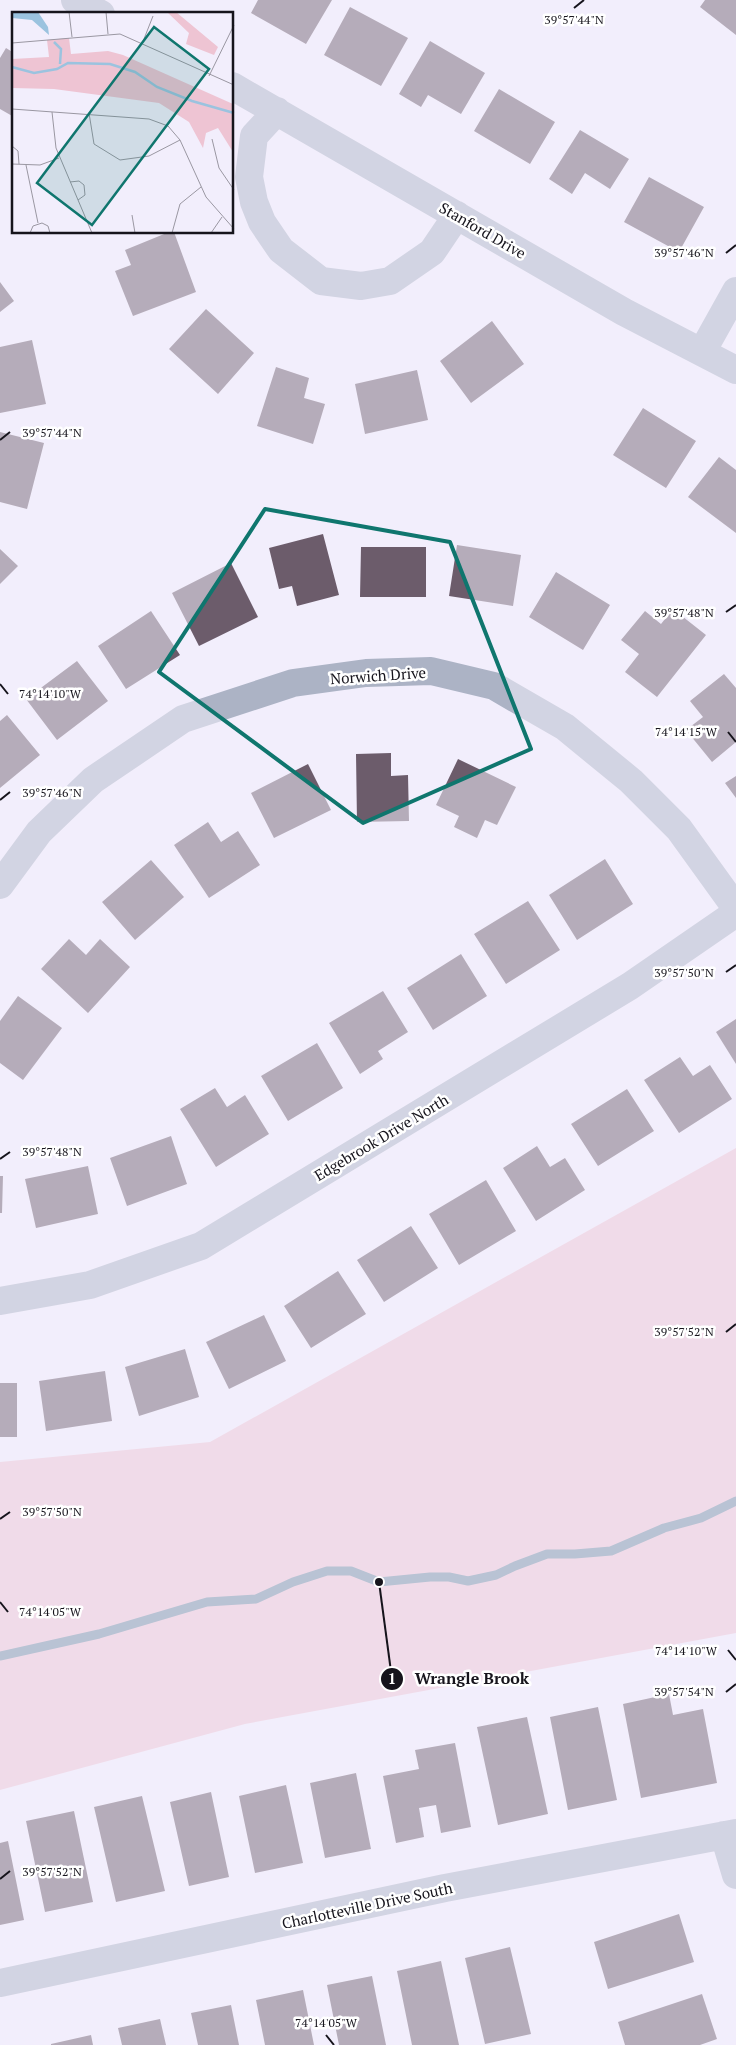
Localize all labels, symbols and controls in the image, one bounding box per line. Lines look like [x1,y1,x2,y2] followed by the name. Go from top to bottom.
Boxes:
[12,12,234,234] inset map
[544,12,604,27] text: 39°57'44"N
[436,197,530,263] street label: Stanford Drive
[654,245,714,260] text: 39°57'46"N
[22,425,82,440] text: 39°57'44"N
[654,605,714,620] text: 39°57'48"N
[329,662,427,688] street label: Norwich Drive
[19,686,82,701] text: 74°14'10"W
[655,724,718,739] text: 74°14'15"W
[22,785,82,800] text: 39°57'46"N
[654,965,714,980] text: 39°57'50"N
[310,1089,452,1185] street label: Edgebrook Drive North
[22,1144,82,1159] text: 39°57'48"N
[654,1324,714,1339] text: 39°57'52"N
[22,1504,82,1519] text: 39°57'50"N
[19,1604,82,1619] text: 74°14'05"W
[655,1643,718,1658] text: 74°14'10"W
[380,1663,539,1694] callout: Wrangle Brook
[415,1667,530,1689] text: Wrangle Brook
[388,1668,396,1688] text: 1
[654,1684,714,1699] text: 39°57'54"N
[22,1864,82,1879] text: 39°57'52"N
[280,1877,454,1933] street label: Charlotteville Drive South
[295,2015,358,2030] text: 74°14'05"W

